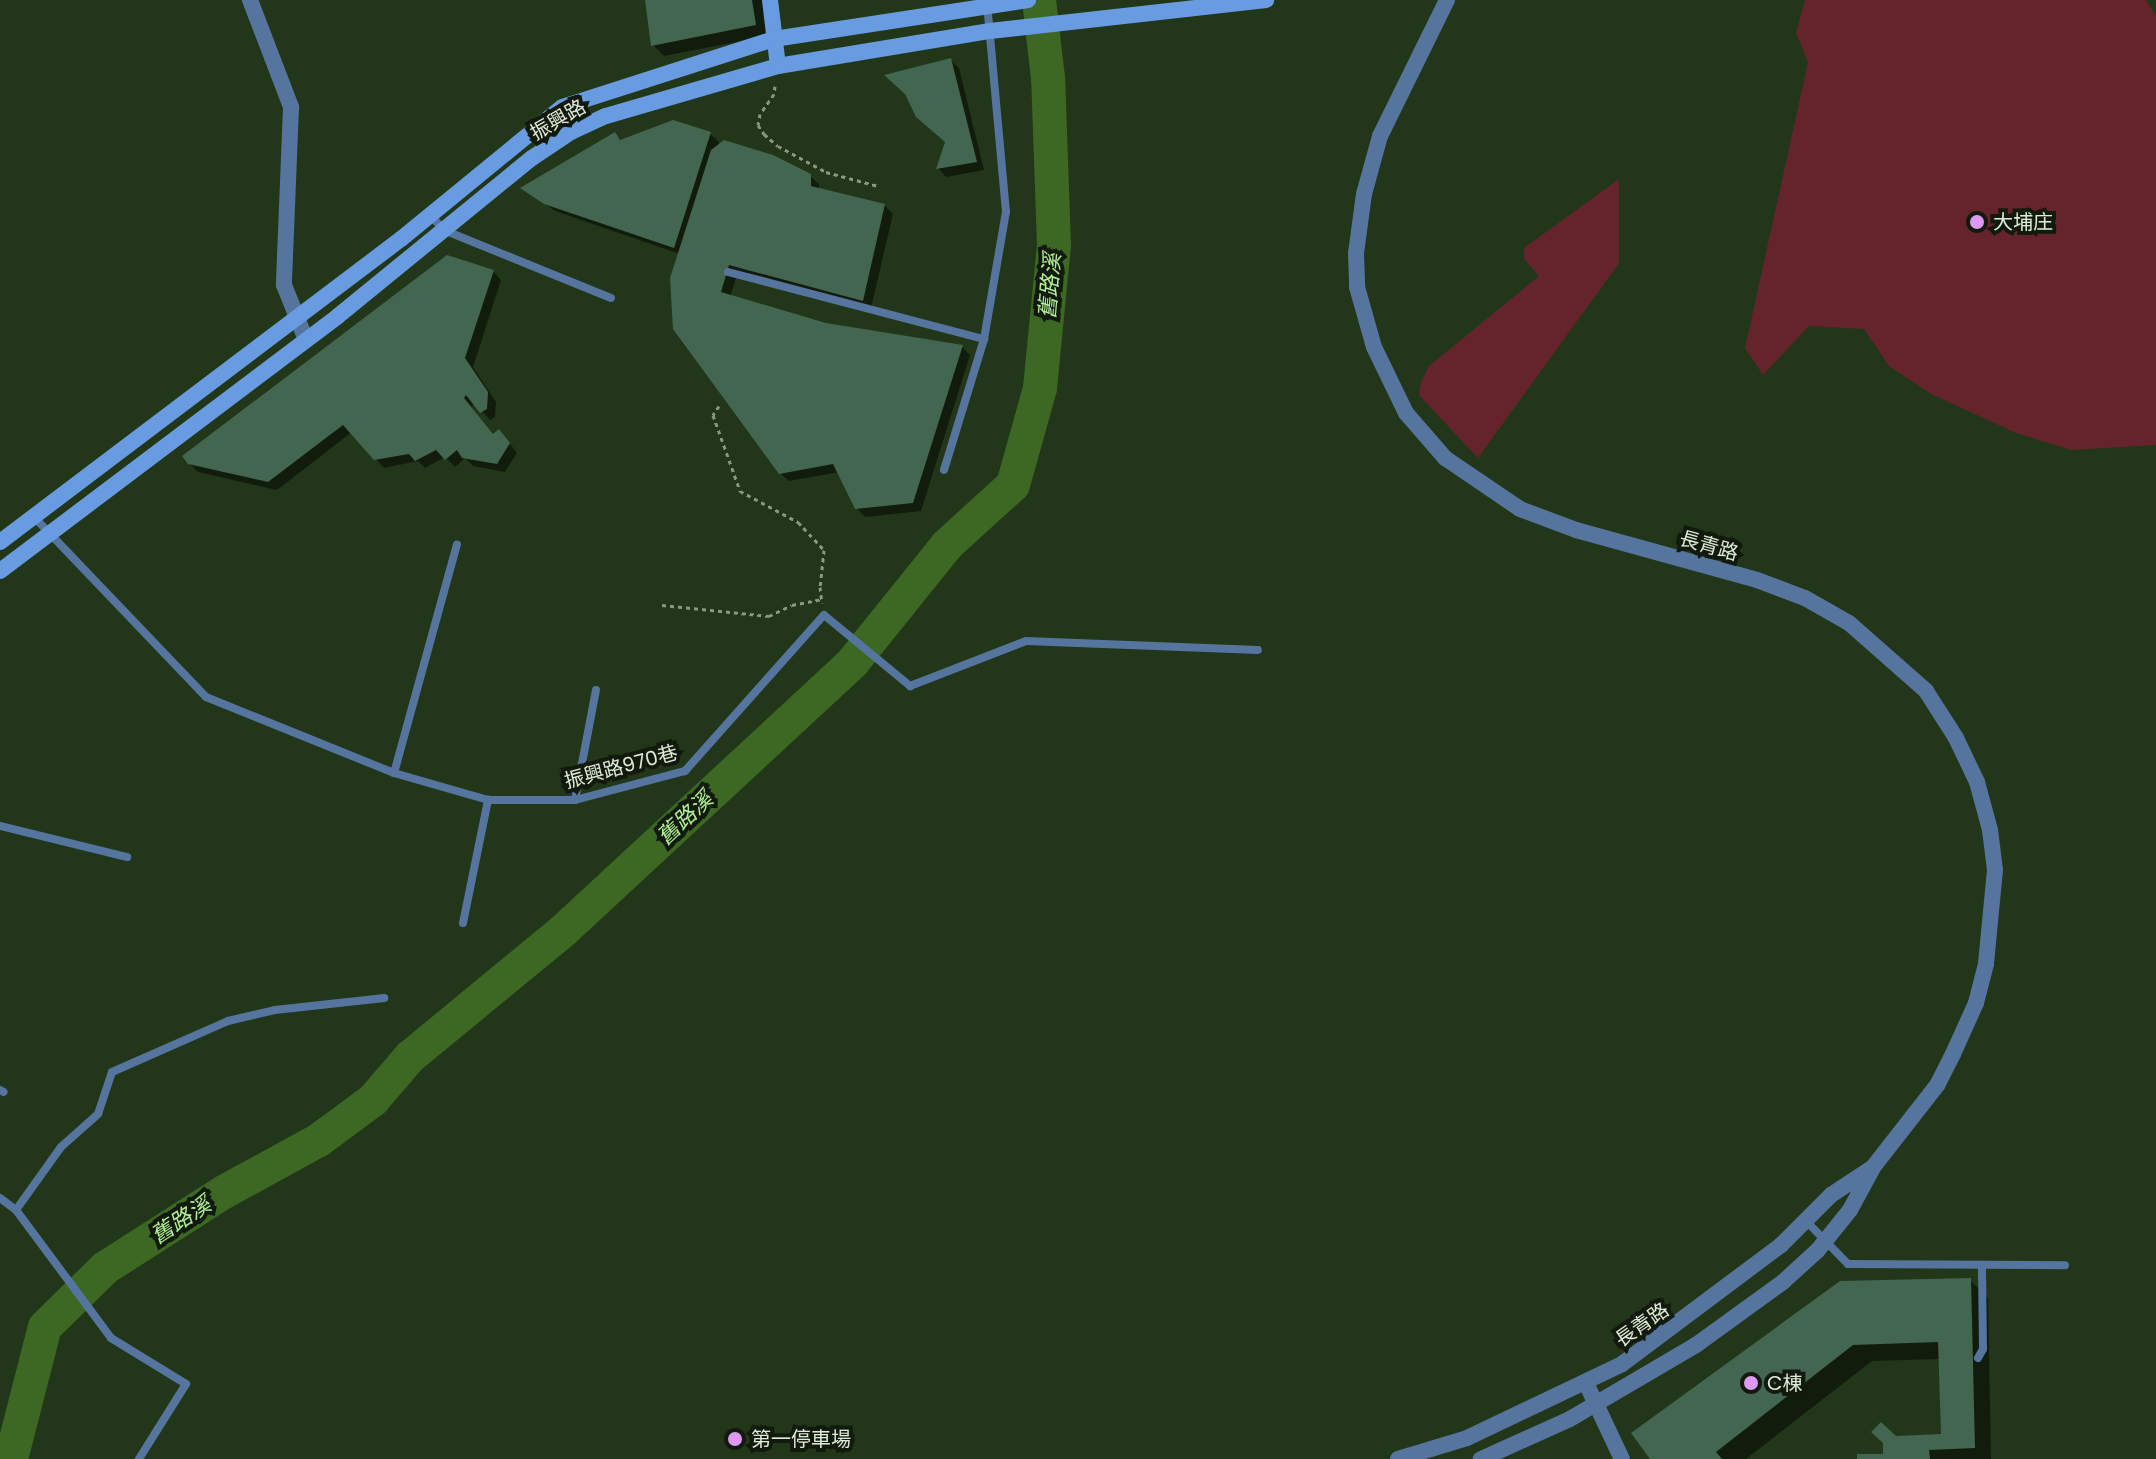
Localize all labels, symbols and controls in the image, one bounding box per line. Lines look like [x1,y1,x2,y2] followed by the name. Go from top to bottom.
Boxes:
[526,95,590,145] street label: 振興路
[1993,210,2053,234] place label: 大埔庄
[1968,213,1986,231] marker: 大埔庄
[1034,252,1066,320] water label: 舊路溪
[1677,526,1741,566] street label: 長青路
[562,740,680,794] street label: 振興路970巷
[652,786,718,850] water label: 舊路溪
[146,1191,216,1249] water label: 舊路溪
[1611,1298,1673,1352] street label: 長青路
[1767,1371,1802,1395] place label: C棟
[1742,1374,1760,1392] marker: C棟
[751,1427,851,1451] place label: 第一停車場
[726,1430,744,1448] marker: 第一停車場

